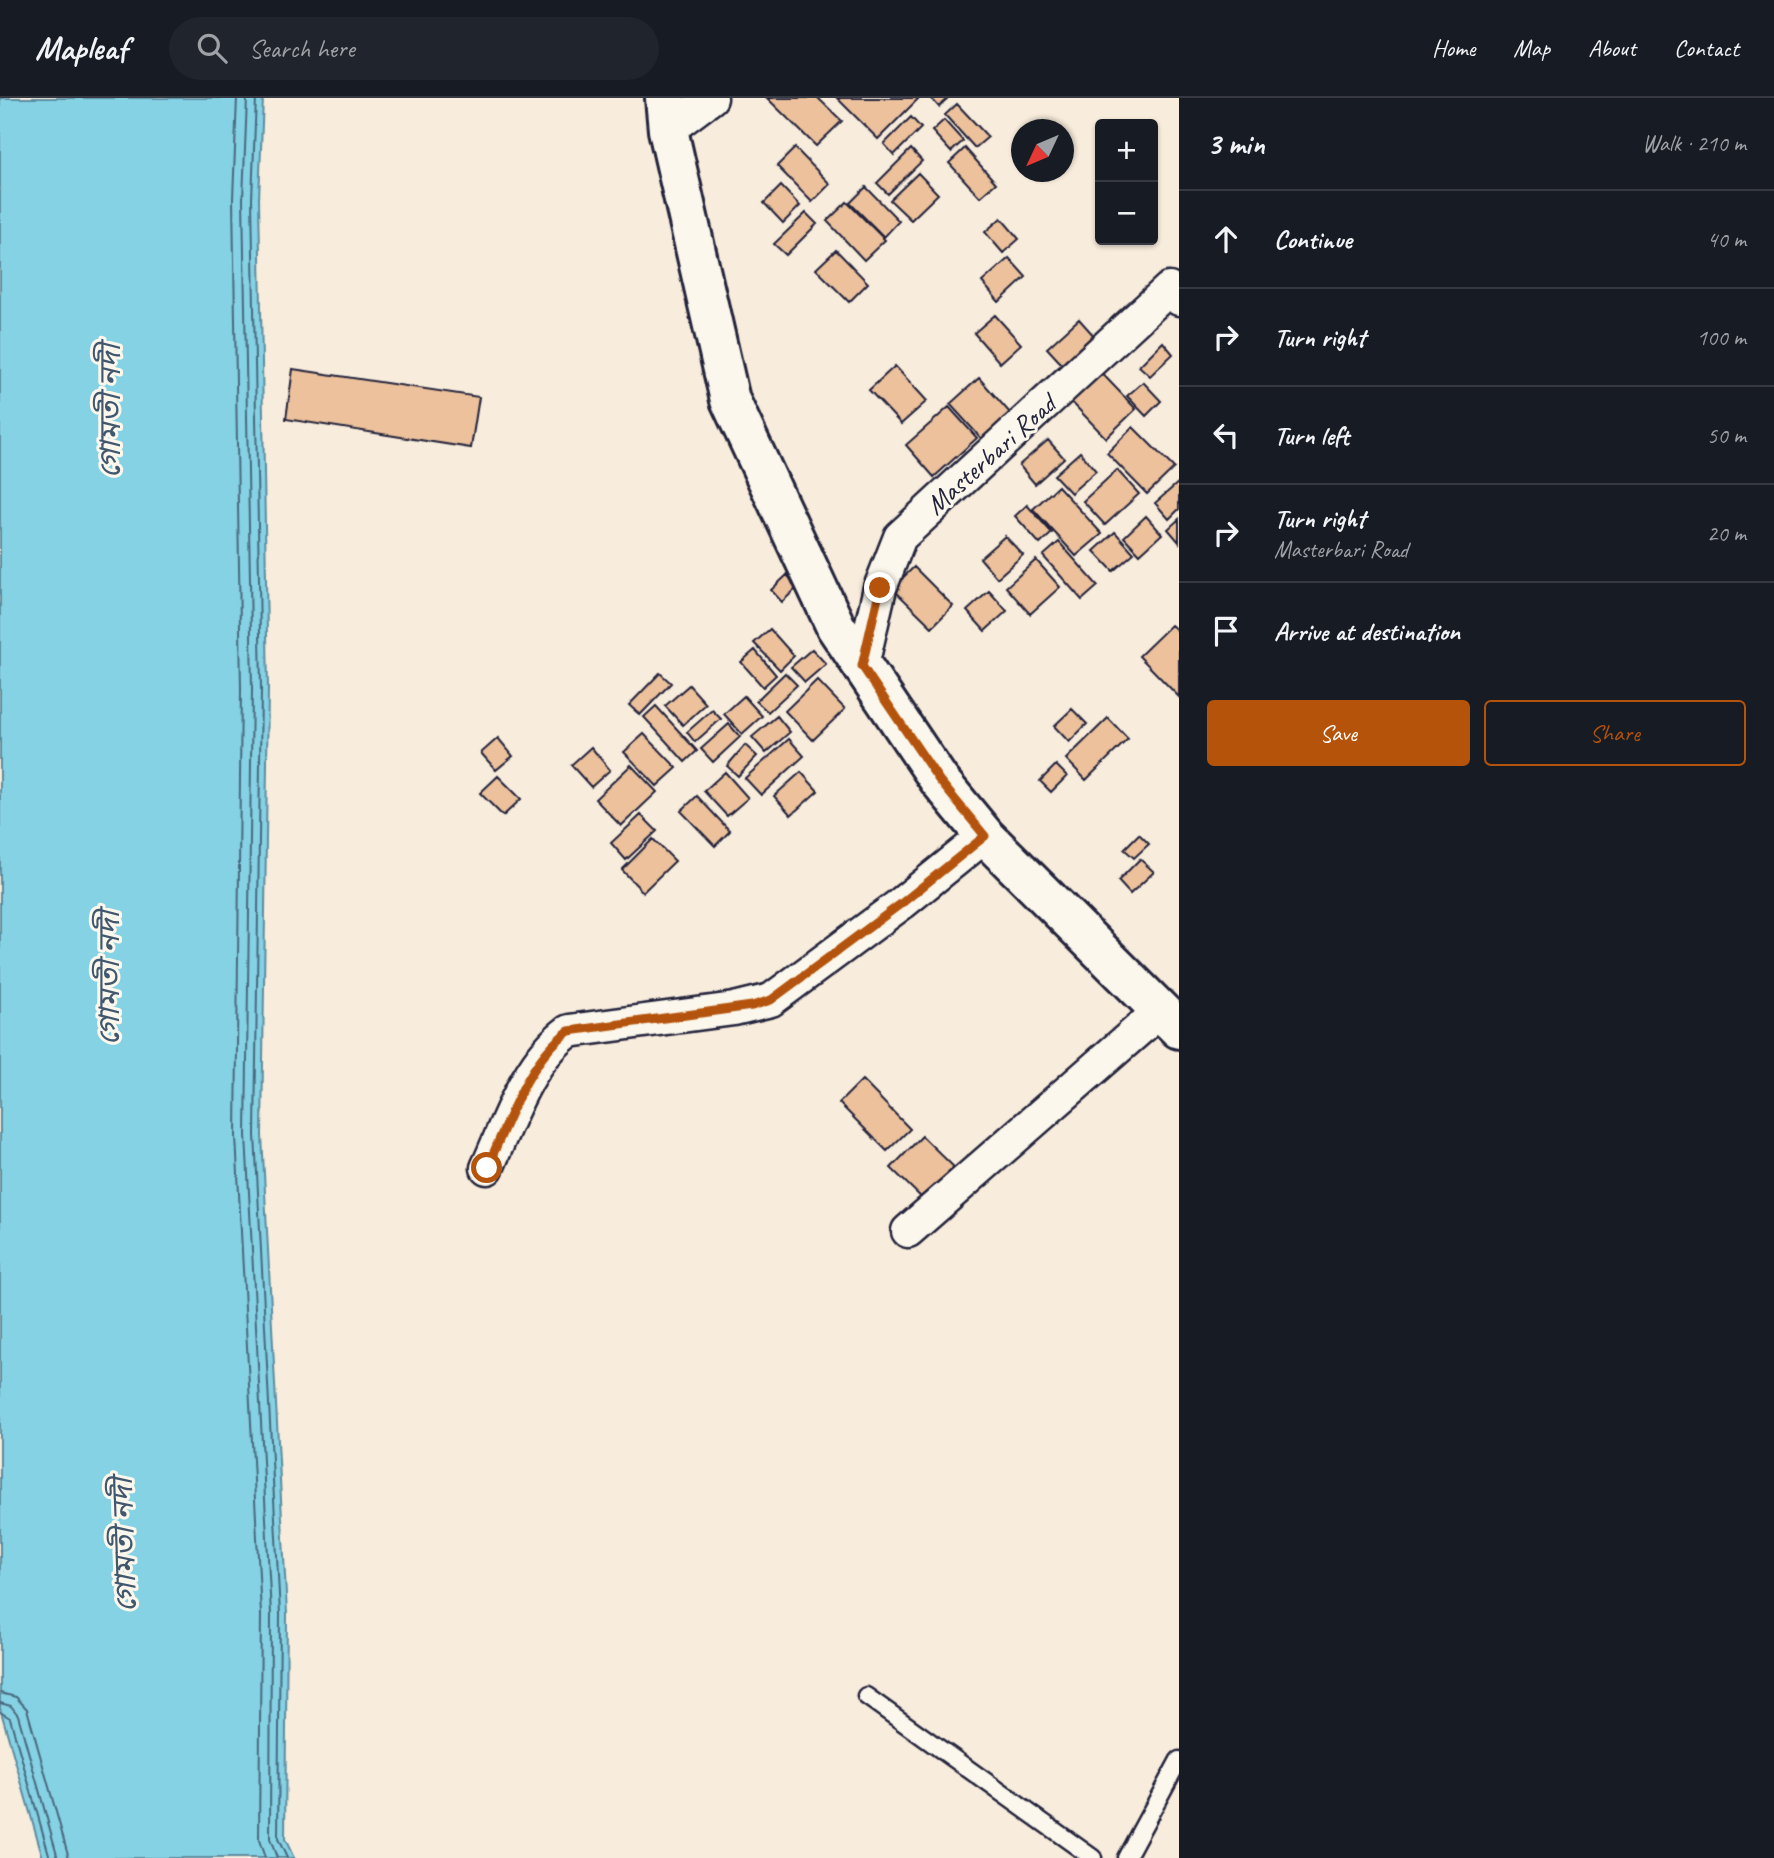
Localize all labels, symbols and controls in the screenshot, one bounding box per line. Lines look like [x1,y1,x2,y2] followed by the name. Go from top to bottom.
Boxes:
[169,17,659,80] search box
[35,27,127,69] text: Mapleaf
[193,29,231,67] icon: search
[249,32,355,65] text: Search here
[1432,33,1475,63] text: Home
[1513,33,1550,63] text: Map
[1588,33,1636,63] text: About
[1674,33,1739,63] text: Contact
[1011,119,1074,182] north arrow
[1095,119,1158,245] map controls
[1095,119,1158,182] button: +
[1207,125,1264,163] text: 3 min
[1642,129,1746,158] text: Walk · 210 m
[1095,182,1158,245] button: −
[1207,220,1245,258] icon: ahead
[1274,223,1352,256] text: Continue
[1707,225,1746,254] text: 40 m
[1207,318,1245,356] icon: right
[1274,321,1365,354] text: Turn right
[1697,323,1746,352] text: 100 m
[91,339,129,478] water label: গোমতী নদী
[918,384,1066,522] street label: Masterbari Road
[1207,416,1245,454] icon: left
[1274,419,1349,452] text: Turn left
[1707,421,1746,450] text: 50 m
[1274,502,1365,535] text: Turn right
[1207,514,1245,552] icon: right
[1707,519,1746,548] text: 20 m
[1274,535,1408,564] text: Masterbari Road
[864,572,895,603] route end
[1207,612,1245,650] icon: arrive
[1274,615,1460,648] text: Arrive at destination
[1207,700,1470,766] button: Save
[1484,700,1746,766] button: Share
[90,906,128,1045] water label: গোমতী নদী
[471,1152,502,1183] route start
[102,1472,145,1613] water label: গোমতী নদী

